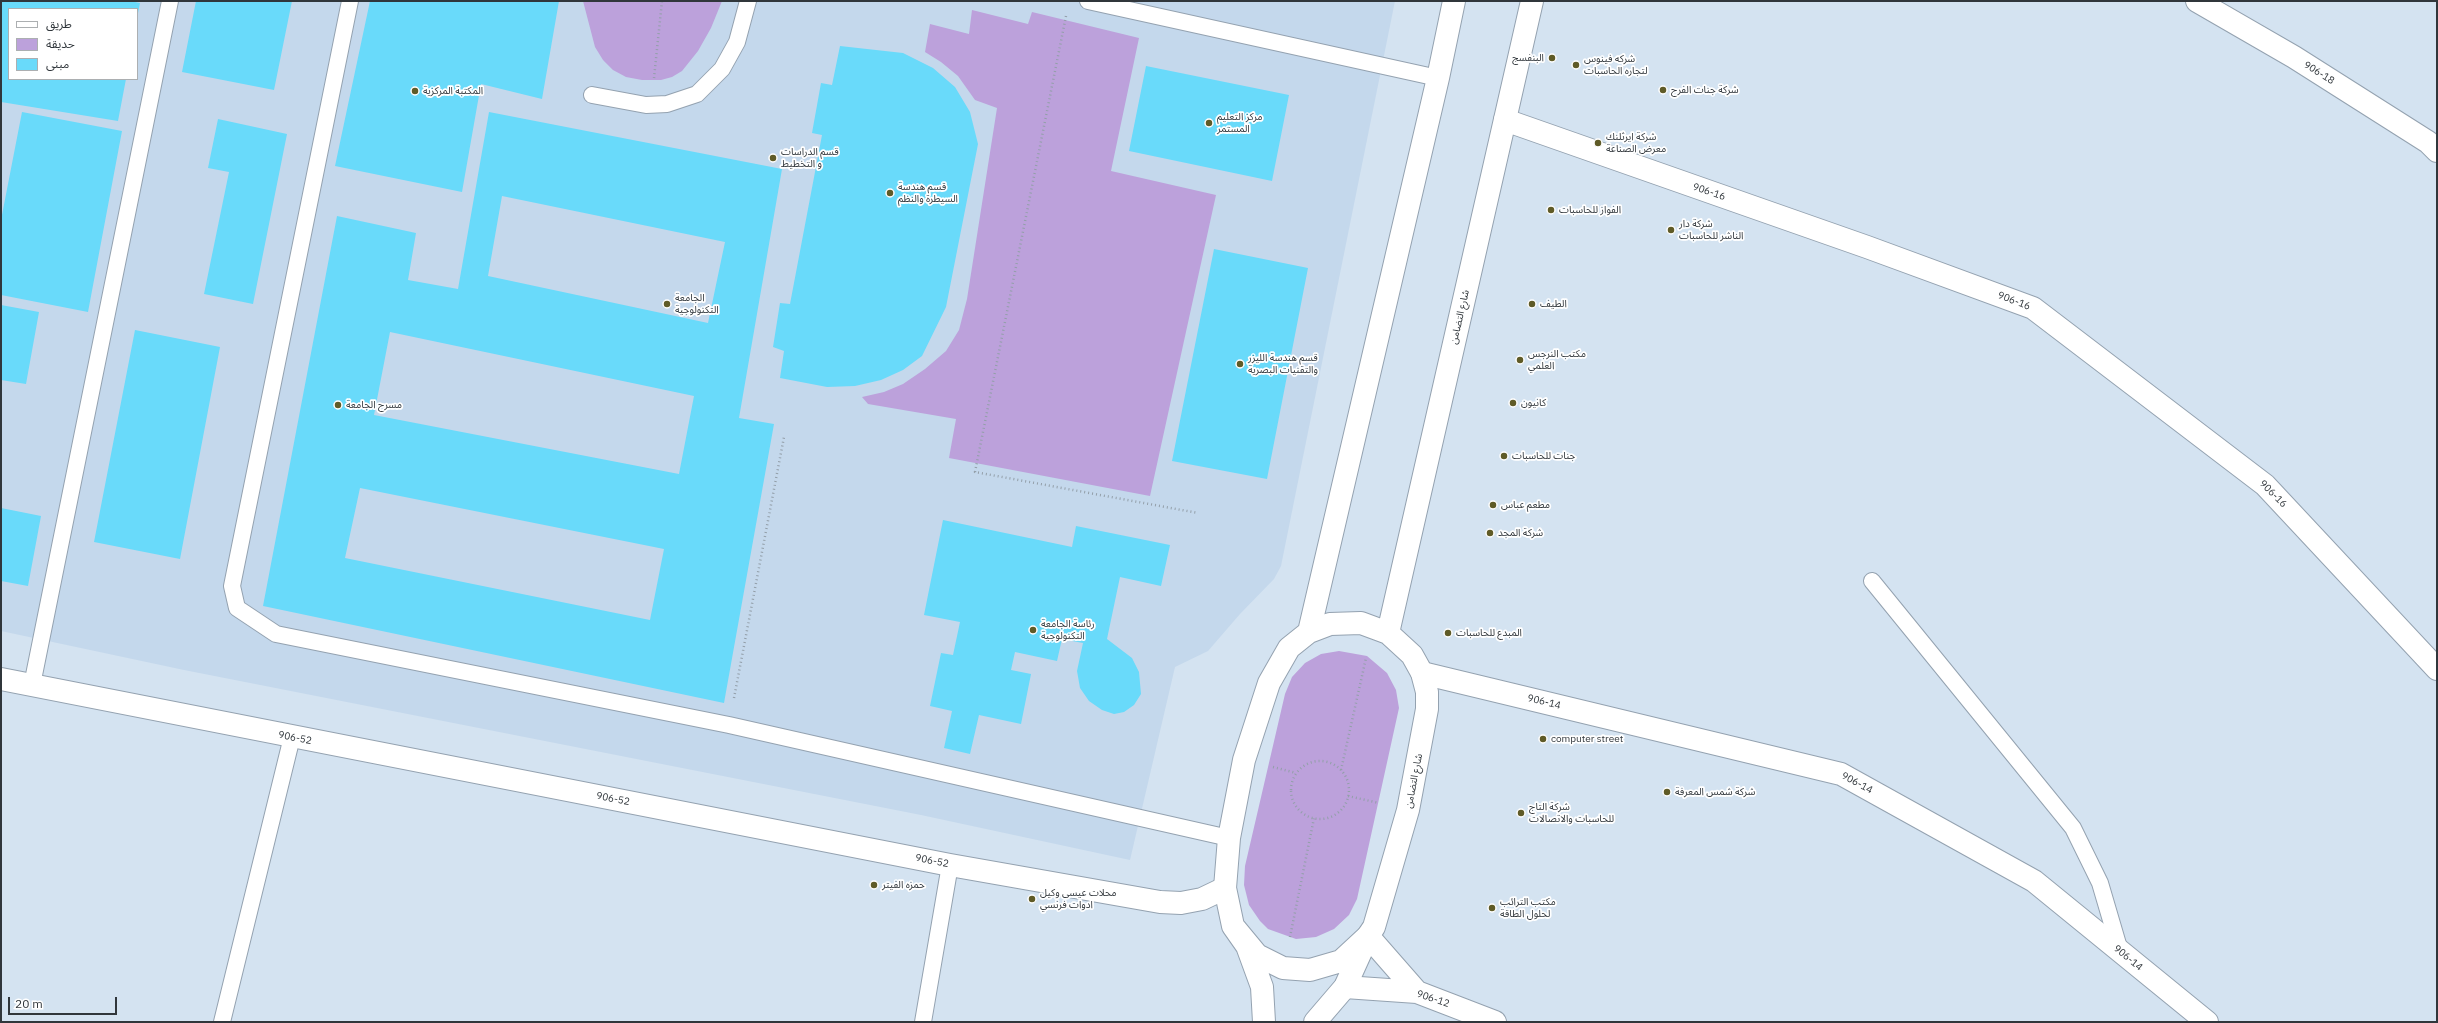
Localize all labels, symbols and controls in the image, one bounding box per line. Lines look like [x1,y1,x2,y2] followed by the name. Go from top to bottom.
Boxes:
[8,8,138,80] legend
[46,16,72,31] text: طريق
[46,36,75,51] text: حديقة
[1512,52,1544,64] place label: البنفسج
[1547,53,1557,63] marker: البنفسج
[1584,53,1648,76] place label: شركه فينوس لتجاره الحاسبات
[46,56,69,71] text: مبنى
[2301,59,2337,87] street label: 906-18
[1571,60,1581,70] marker: شركه فينوس لتجاره الحاسبات
[1671,84,1739,96] place label: شركة جنات الفرح
[423,85,483,97] place label: المكتبة المركزية
[1658,85,1668,95] marker: شركة جنات الفرح
[410,86,420,96] marker: المكتبة المركزية
[1217,111,1263,134] place label: مركز التعليم المستمر
[1204,118,1214,128] marker: مركز التعليم المستمر
[1606,131,1666,154] place label: شركة ايرثلنك معرض الصناعة
[1593,138,1603,148] marker: شركة ايرثلنك معرض الصناعة
[781,146,839,170] place label: قسم الدراسات و التخطيط
[768,153,778,163] marker: قسم الدراسات و التخطيط
[898,181,958,204] place label: قسم هندسة السيطرة والنظم
[1691,181,1727,203] street label: 906-16
[885,188,895,198] marker: قسم هندسة السيطرة والنظم
[1559,204,1621,216] place label: الفواز للحاسبات
[1546,205,1556,215] marker: الفواز للحاسبات
[1679,218,1743,242] place label: شركة دار الناشر للحاسبات
[1666,225,1676,235] marker: شركة دار الناشر للحاسبات
[1448,289,1472,345] street label: شارع التضامن
[1996,289,2032,313] street label: 906-16
[675,292,719,316] place label: الجامعة التكنولوجية
[1540,298,1567,310] place label: الطيف
[662,299,672,309] marker: الجامعة التكنولوجية
[1527,299,1537,309] marker: الطيف
[1528,348,1586,372] place label: مكتب النرجس العلمي
[1248,352,1318,376] place label: قسم هندسة الليزر والتقنيات البصرية
[1515,355,1525,365] marker: مكتب النرجس العلمي
[1235,359,1245,369] marker: قسم هندسة الليزر والتقنيات البصرية
[1521,397,1546,409] place label: كانيون
[1508,398,1518,408] marker: كانيون
[346,399,402,411] place label: مسرح الجامعة
[333,400,343,410] marker: مسرح الجامعة
[1512,450,1576,462] place label: جنات للحاسبات
[1499,451,1509,461] marker: جنات للحاسبات
[2257,478,2289,510] street label: 906-16
[1501,499,1550,511] place label: مطعم عباس
[1488,500,1498,510] marker: مطعم عباس
[1498,527,1543,539] place label: شركة المجد
[1485,528,1495,538] marker: شركة المجد
[1041,618,1095,642] place label: رئاسة الجامعة التكنولوجية
[1028,625,1038,635] marker: رئاسة الجامعة التكنولوجية
[1456,627,1522,639] place label: المبدع للحاسبات
[1443,628,1453,638] marker: المبدع للحاسبات
[1526,692,1562,712] street label: 906-14
[277,729,313,747] street label: 906-52
[1551,733,1623,745] place label: computer street
[1538,734,1548,744] marker: computer street
[1403,753,1425,809] street label: شارع التضامن
[1839,770,1875,796] street label: 906-14
[1675,786,1755,798] place label: شركة شمس المعرفة
[1662,787,1672,797] marker: شركة شمس المعرفة
[595,790,631,808] street label: 906-52
[1529,801,1614,824] place label: شركة التاج للحاسبات والاتصالات
[1516,808,1526,818] marker: شركة التاج للحاسبات والاتصالات
[914,852,950,870] street label: 906-52
[882,879,925,891] place label: حمزه الفيتر
[869,880,879,890] marker: حمزه الفيتر
[1040,887,1116,910] place label: محلات عيسى وكيل ادوات فرنسي
[1027,894,1037,904] marker: محلات عيسى وكيل ادوات فرنسي
[1500,896,1556,920] place label: مكتب الترائب لحلول الطاقة
[1487,903,1497,913] marker: مكتب الترائب لحلول الطاقة
[2111,943,2145,973] street label: 906-14
[1415,988,1451,1010] street label: 906-12
[10,989,119,1015] scale bar
[15,996,43,1011] text: 20 m

